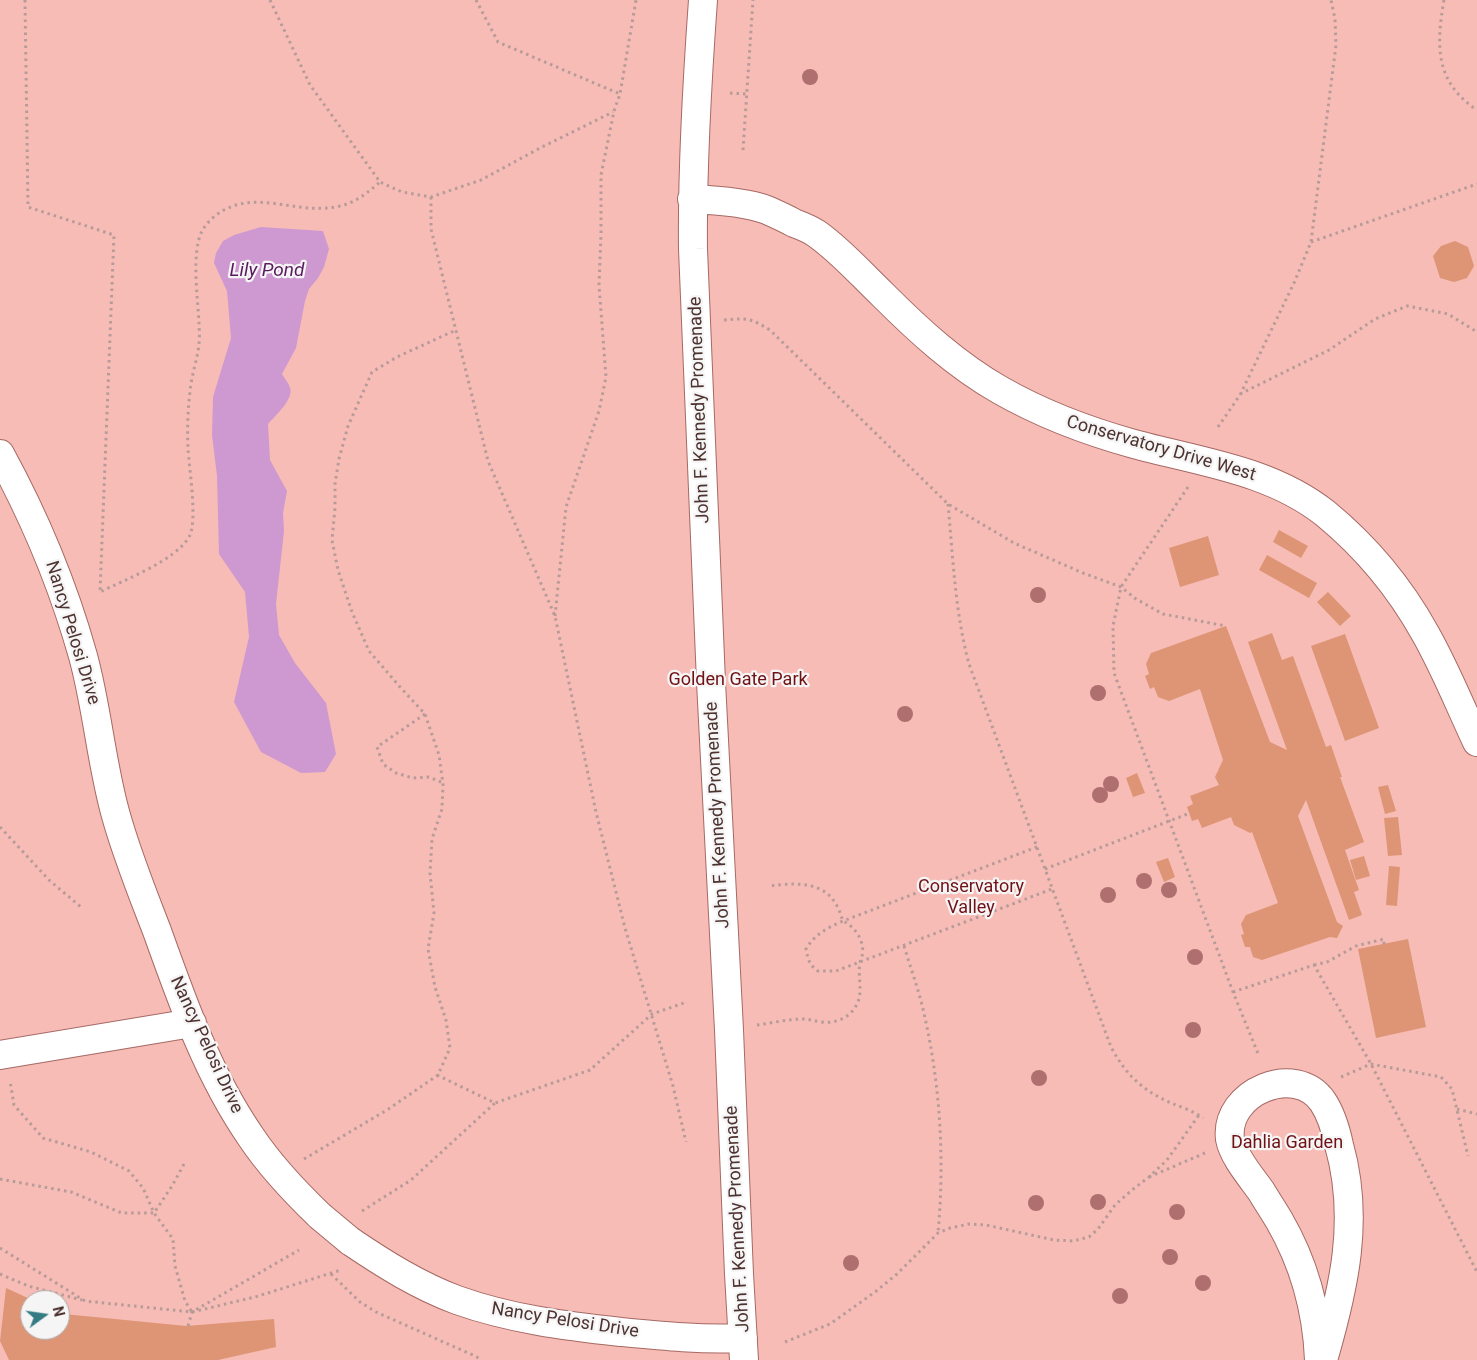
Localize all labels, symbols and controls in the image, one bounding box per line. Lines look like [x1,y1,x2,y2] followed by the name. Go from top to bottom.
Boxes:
[230,260,304,282] water label: Lily Pond
[685,296,715,524] street label: John F. Kennedy Promenade
[1064,412,1258,486] street label: Conservatory Drive West
[40,559,104,707] street label: Nancy Pelosi Drive
[668,669,808,691] park label: Golden Gate Park
[701,701,735,929] street label: John F. Kennedy Promenade
[918,876,1024,919] park label: Conservatory Valley
[165,973,247,1117] street label: Nancy Pelosi Drive
[721,1105,755,1333] street label: John F. Kennedy Promenade
[1231,1132,1343,1154] park label: Dahlia Garden
[20,1290,70,1340] north arrow
[490,1299,640,1343] street label: Nancy Pelosi Drive
[50,1305,68,1318] text: N

